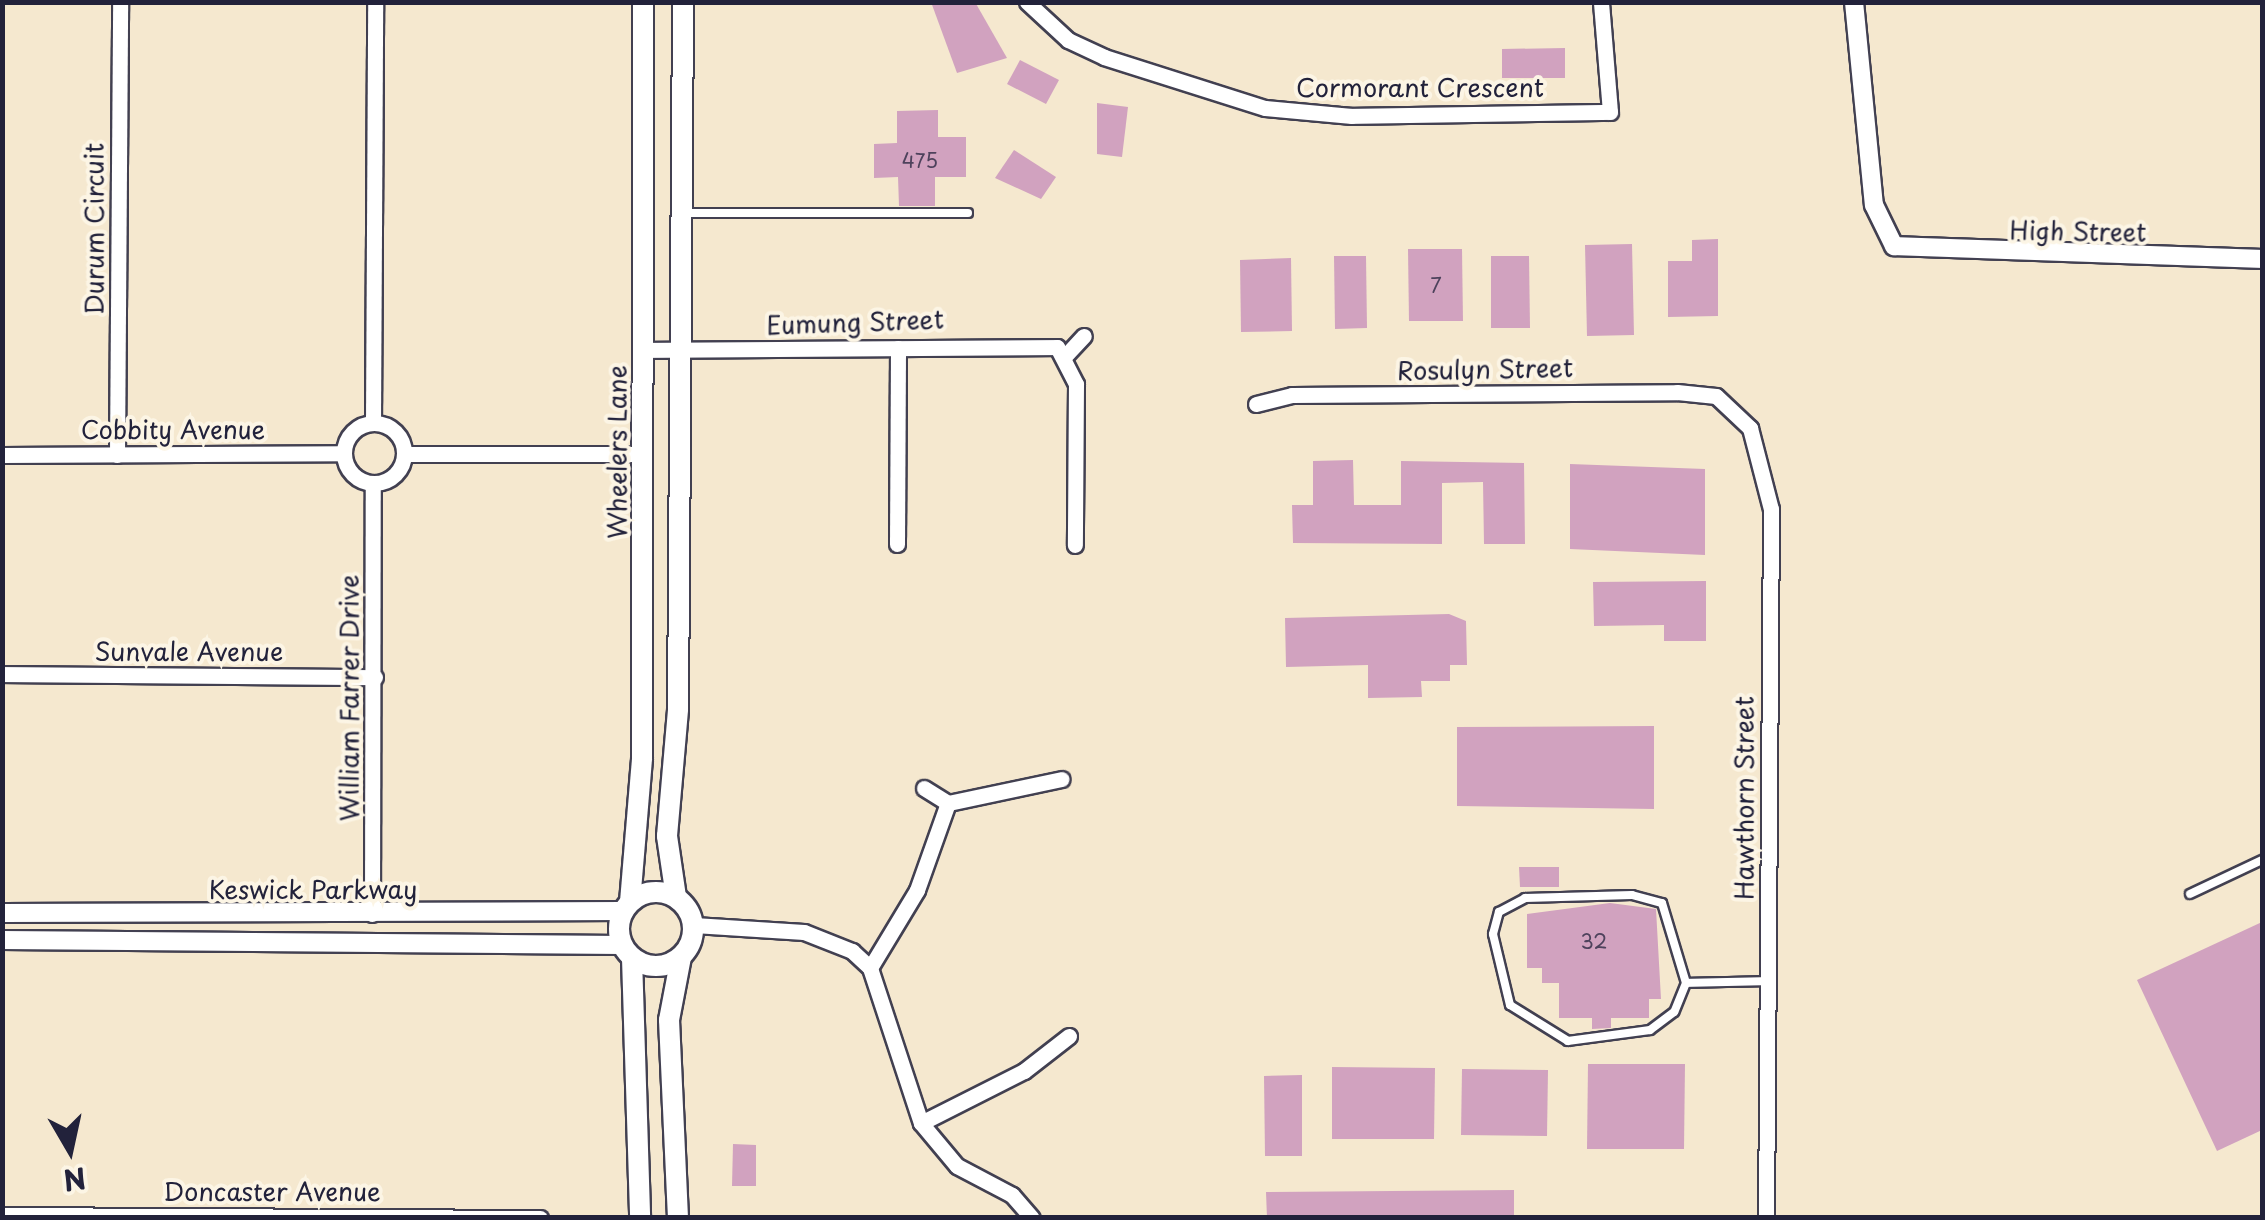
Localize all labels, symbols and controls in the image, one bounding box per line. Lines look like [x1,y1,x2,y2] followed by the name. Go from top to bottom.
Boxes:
[1297,72,1543,102] street label: Cormorant Crescent
[79,143,109,315] street label: Durum Circuit
[902,148,938,172] house number: 475
[2009,215,2147,247] street label: High Street
[1430,273,1442,297] house number: 7
[766,304,944,340] street label: Eumung Street
[1397,352,1573,386] street label: Rosulyn Street
[602,364,632,540] street label: Wheelers Lane
[80,414,266,444] street label: Cobbity Avenue
[334,574,364,822] street label: William Farrer Drive
[94,636,284,666] street label: Sunvale Avenue
[1729,696,1759,900] street label: Hawthorn Street
[208,874,418,904] street label: Keswick Parkway
[1581,929,1607,953] house number: 32
[20,1100,120,1200] north arrow
[60,1157,89,1203] text: N
[163,1176,381,1206] street label: Doncaster Avenue

